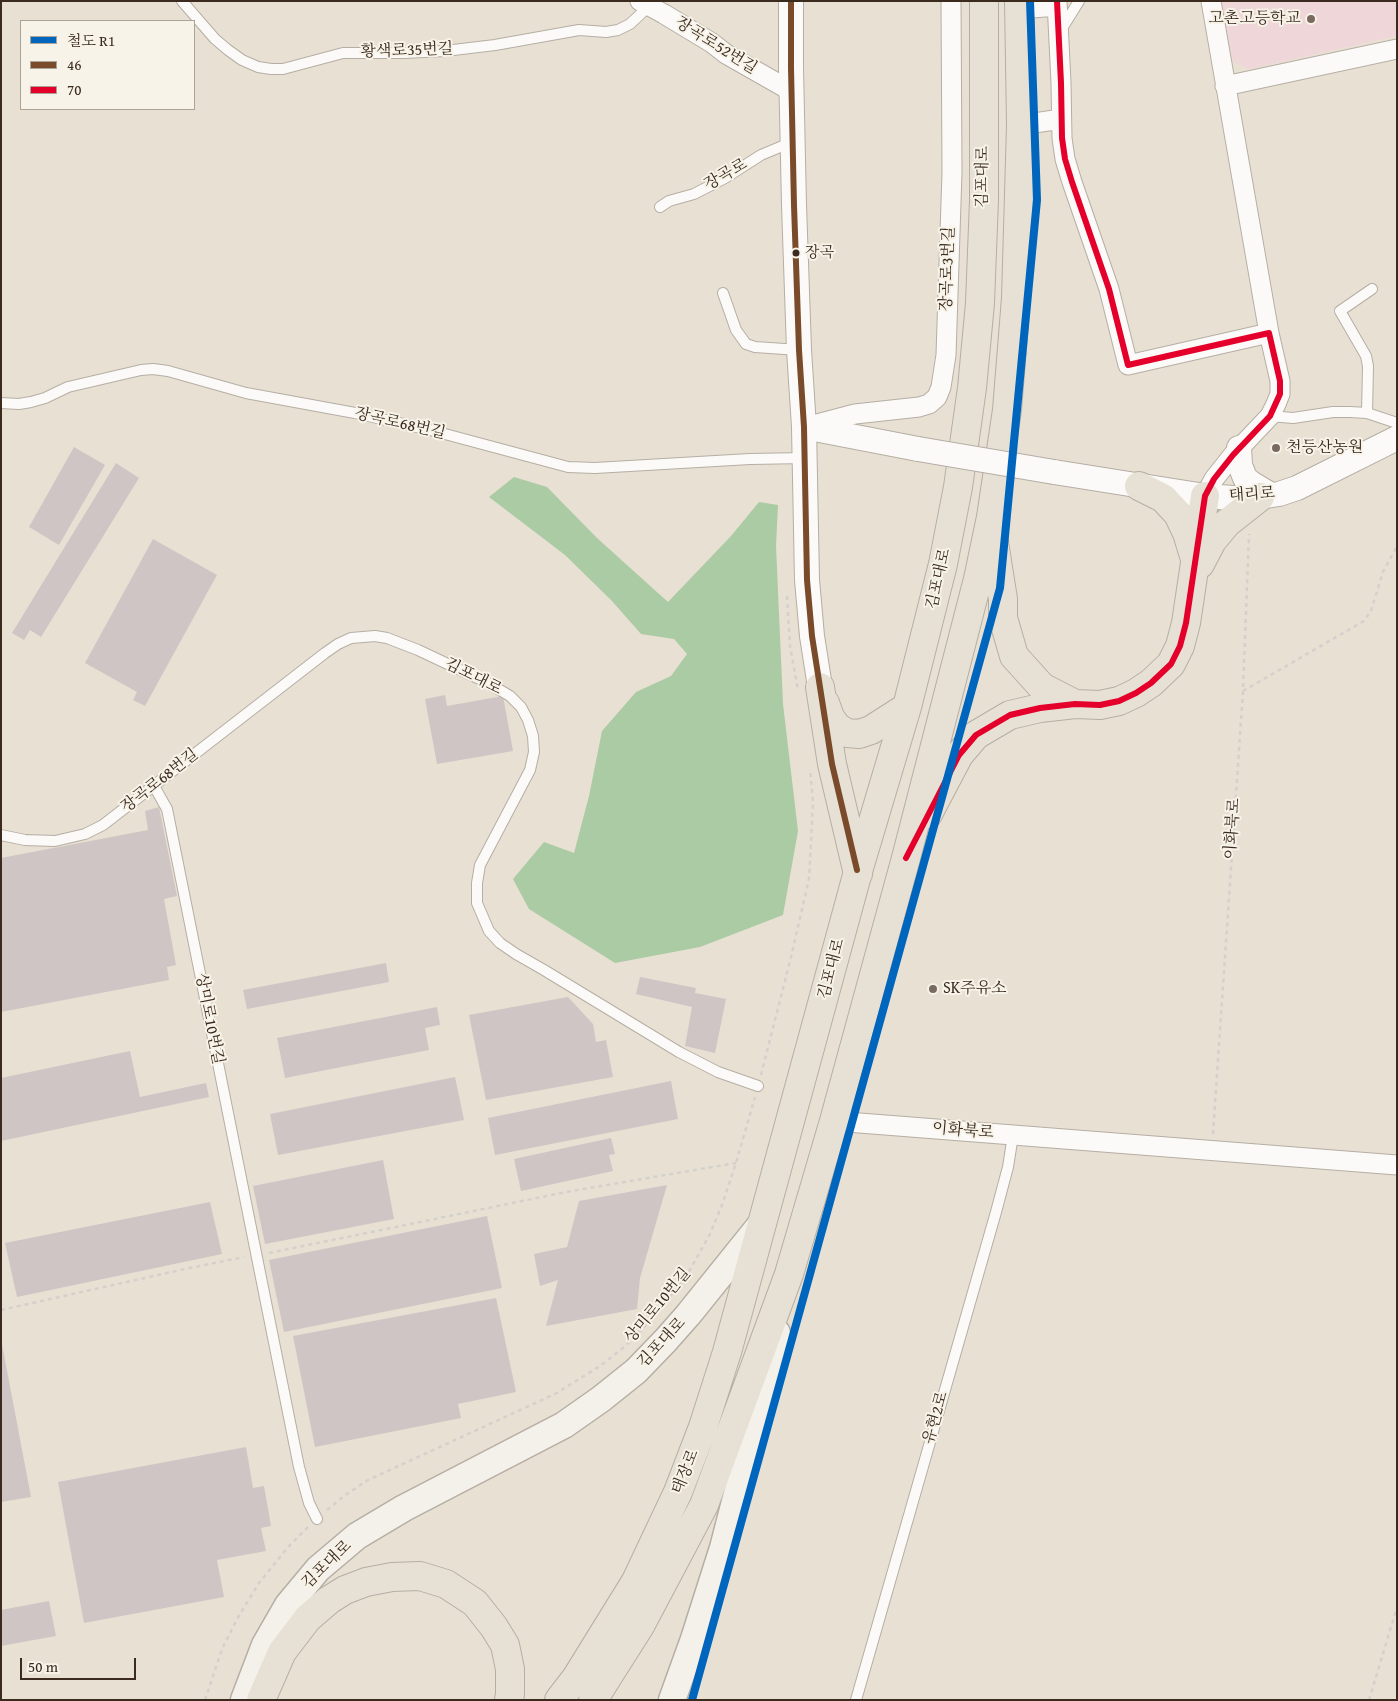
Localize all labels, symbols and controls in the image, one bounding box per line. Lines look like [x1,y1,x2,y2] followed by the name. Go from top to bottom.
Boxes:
[1208,9,1301,29] place label: 고촌고등학교
[672,13,760,79] street label: 장곡로52번길
[1305,13,1317,25] marker: 고촌고등학교
[20,20,195,110] legend
[67,30,115,51] text: 철도 R1
[360,40,454,62] street label: 황색로35번길
[67,54,81,75] text: 46
[67,79,81,100] text: 70
[973,146,993,208] street label: 김포대로
[701,155,751,195] street label: 장곡로
[937,226,959,312] street label: 장곡로3번길
[805,244,834,262] place label: 장곡
[791,248,801,258] marker: 장곡
[353,404,447,444] street label: 장곡로68번길
[1286,438,1363,458] place label: 천등산농원
[1270,442,1282,454] marker: 천등산농원
[1228,484,1276,506] street label: 태리로
[923,547,955,611] street label: 김포대로
[441,654,505,700] street label: 김포대로
[118,745,202,817] street label: 장곡로68번길
[1221,797,1245,861] street label: 이화북로
[815,937,849,1001] street label: 김포대로
[191,972,227,1066] street label: 상미로10번길
[943,979,1007,999] place label: SK주유소
[927,983,939,995] marker: SK주유소
[931,1119,995,1143] street label: 이화북로
[621,1264,695,1348] street label: 상미로10번길
[634,1314,690,1372] street label: 김포대로
[919,1389,953,1447] street label: 유현2로
[668,1447,704,1497] street label: 태장로
[298,1537,356,1593] street label: 김포대로
[22,1648,139,1680] scale bar
[28,1656,58,1677] text: 50 m

